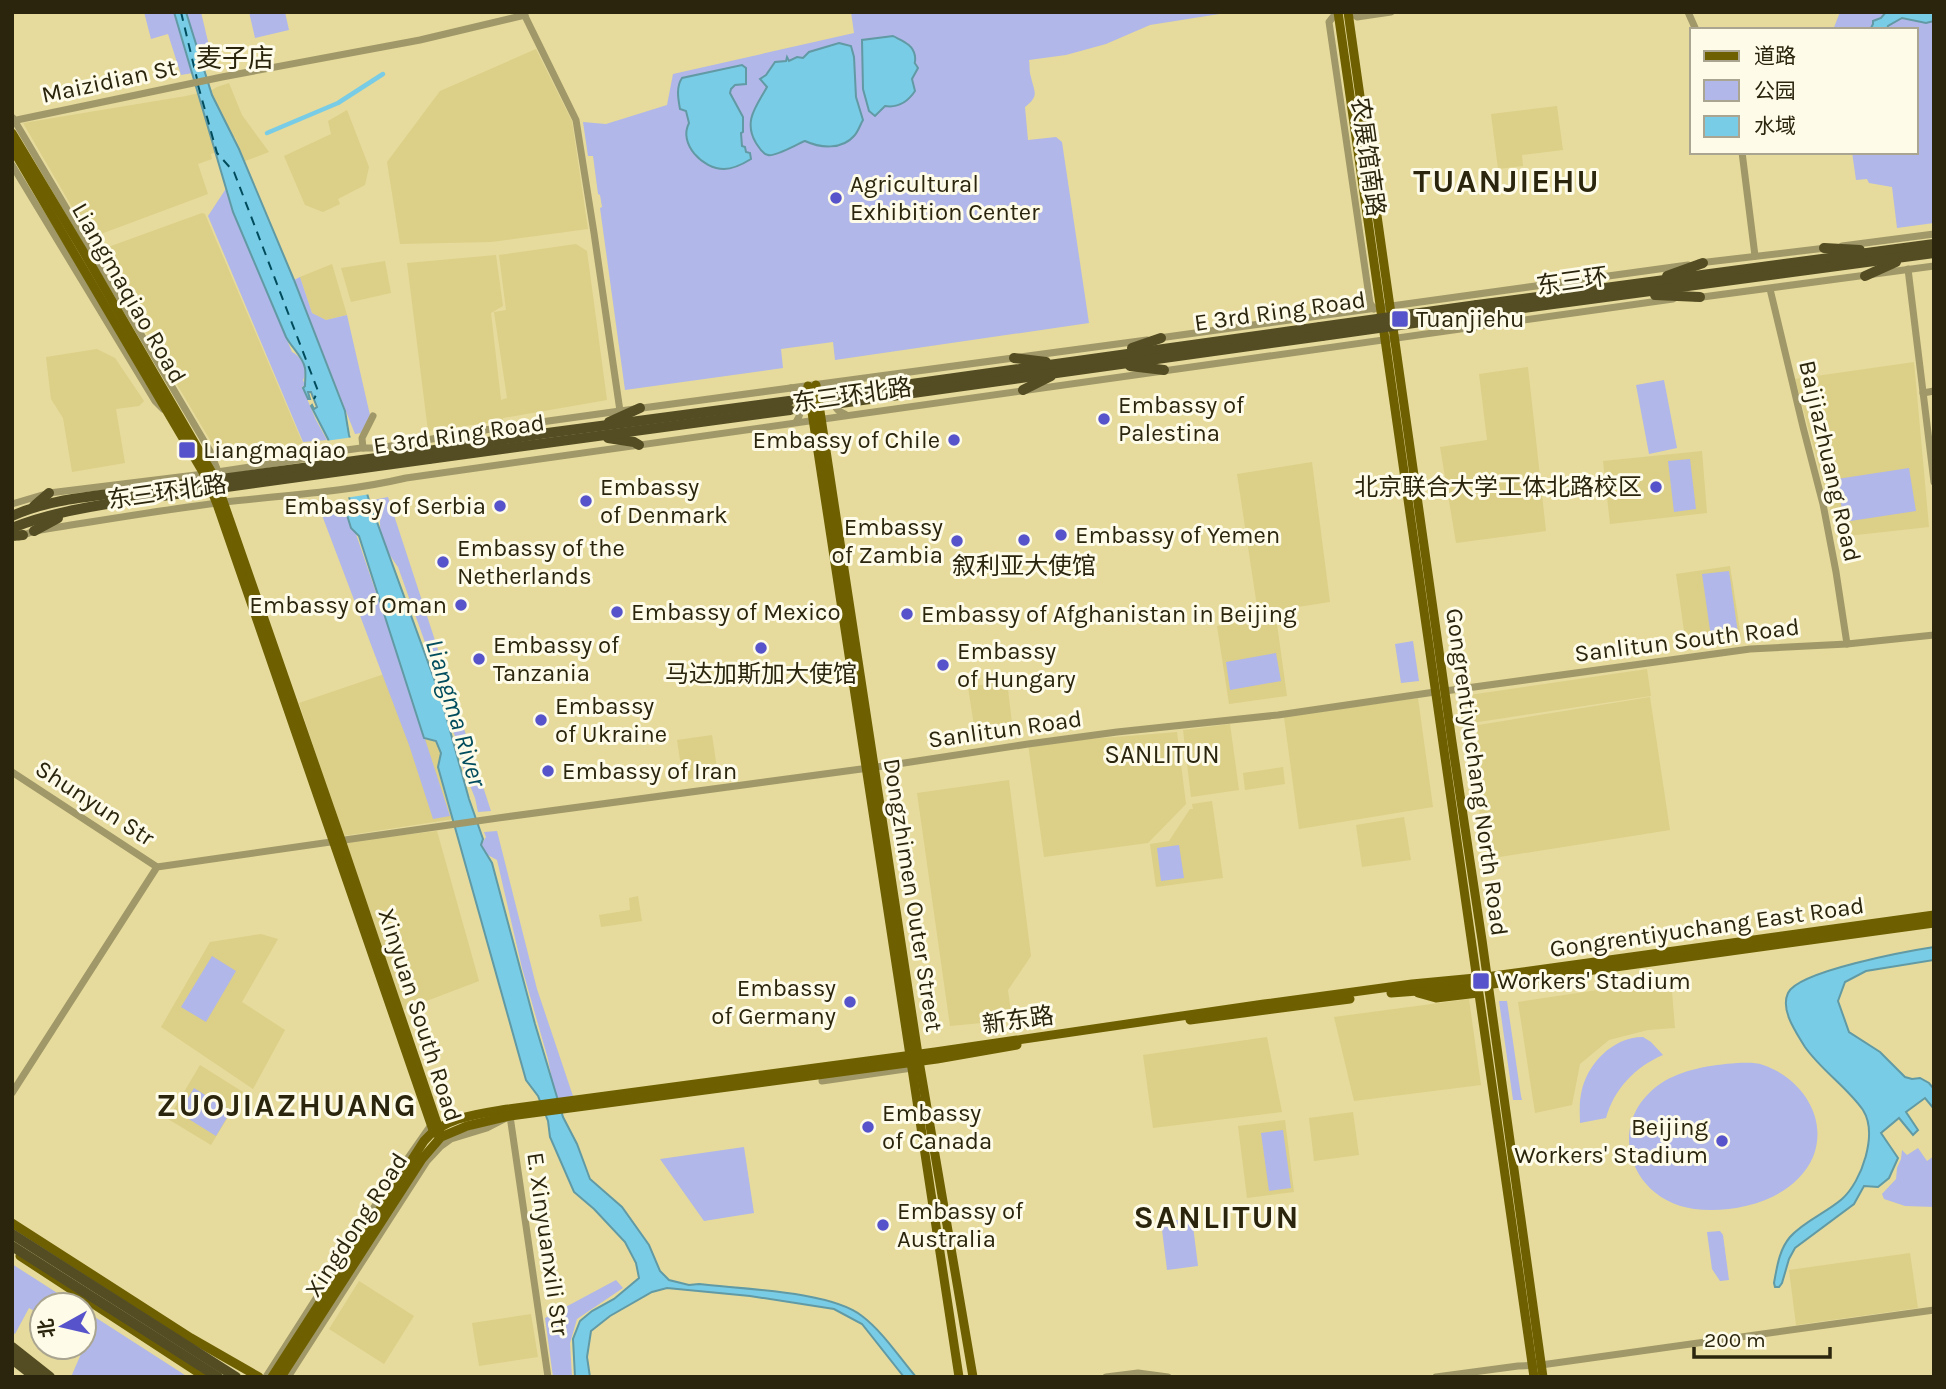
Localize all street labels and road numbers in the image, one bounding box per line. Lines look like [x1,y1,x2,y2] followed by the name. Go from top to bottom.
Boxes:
[39,53,179,109] street label: Maizidian St
[1346,96,1390,218] street label: 农展馆南路
[66,198,192,388] street label: Liangmaqiao Road
[1534,262,1610,300] street label: 东三环
[1192,285,1368,337] street label: E 3rd Ring Road
[1793,358,1867,564] street label: Baijiazhuang Road
[791,373,913,417] street label: 东三环北路
[371,408,547,460] street label: E 3rd Ring Road
[106,470,228,514] street label: 东三环北路
[1440,606,1514,938] street label: Gongrentiyuchang North Road
[1573,612,1801,668] street label: Sanlitun South Road
[926,704,1084,754] street label: Sanlitun Road
[30,754,160,852] street label: Shunyun Str
[878,756,948,1034] street label: Dongzhimen Outer Street
[1548,891,1866,963] street label: Gongrentiyuchang East Road
[372,905,468,1125] street label: Xinyuan South Road
[980,1001,1056,1039] street label: 新东路
[299,1147,413,1303] street label: Xingdong Road
[521,1150,575,1338] street label: E. Xinyuanxili Str

